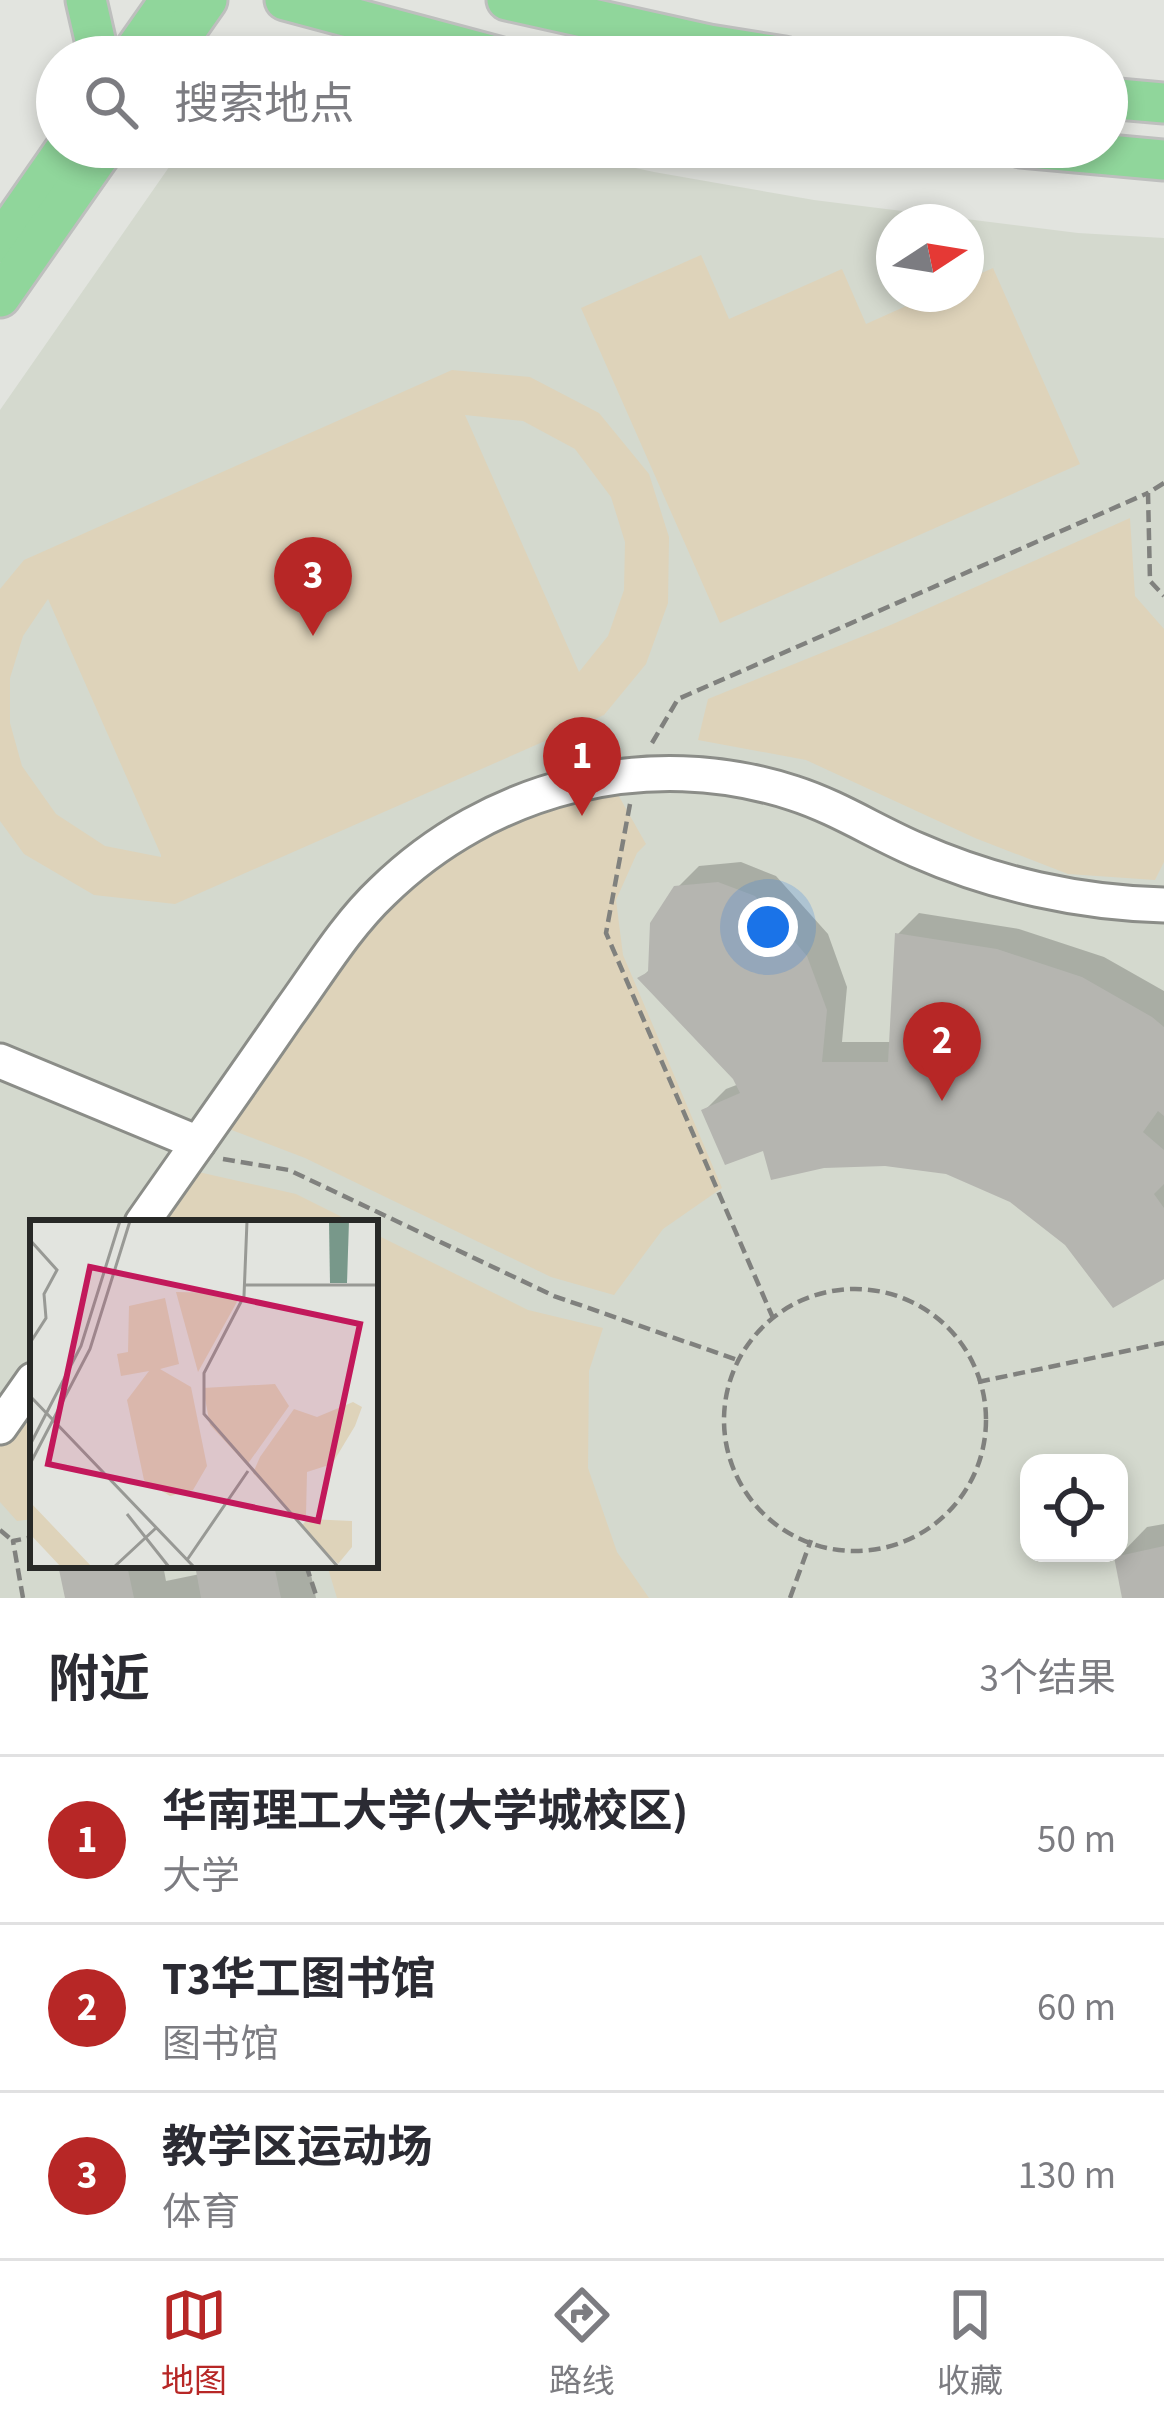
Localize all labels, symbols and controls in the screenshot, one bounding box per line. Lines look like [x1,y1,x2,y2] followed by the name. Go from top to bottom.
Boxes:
[36,36,1128,168] search box
[78,69,144,135] icon: search
[174,73,354,137] text: 搜索地点
[876,204,984,312] north arrow
[274,537,352,636] pin: 3
[543,717,621,816] pin: 1
[738,897,798,957] your location
[903,1002,981,1101] pin: 2
[30,1220,378,1568] inset map
[1020,1454,1128,1562] map controls
[1020,1454,1128,1562] button: locate
[48,1644,150,1716] text: 附近
[980,1651,1116,1707] text: 3个结果
[162,1780,688,1844] text: 华南理工大学(大学城校区)
[77,1812,97,1868] text: 1
[1037,1812,1116,1868] text: 50 m
[162,1849,240,1905] text: 大学
[162,1948,436,2012] text: T3华工图书馆
[77,1980,97,2036] text: 2
[1037,1980,1116,2036] text: 60 m
[162,2017,279,2073] text: 图书馆
[162,2116,432,2180] text: 教学区运动场
[77,2148,97,2204] text: 3
[1018,2148,1116,2204] text: 130 m
[162,2185,240,2241] text: 体育
[161,2282,227,2405] tab: 地图
[549,2282,615,2405] tab: 路线
[937,2282,1003,2405] tab: 收藏

